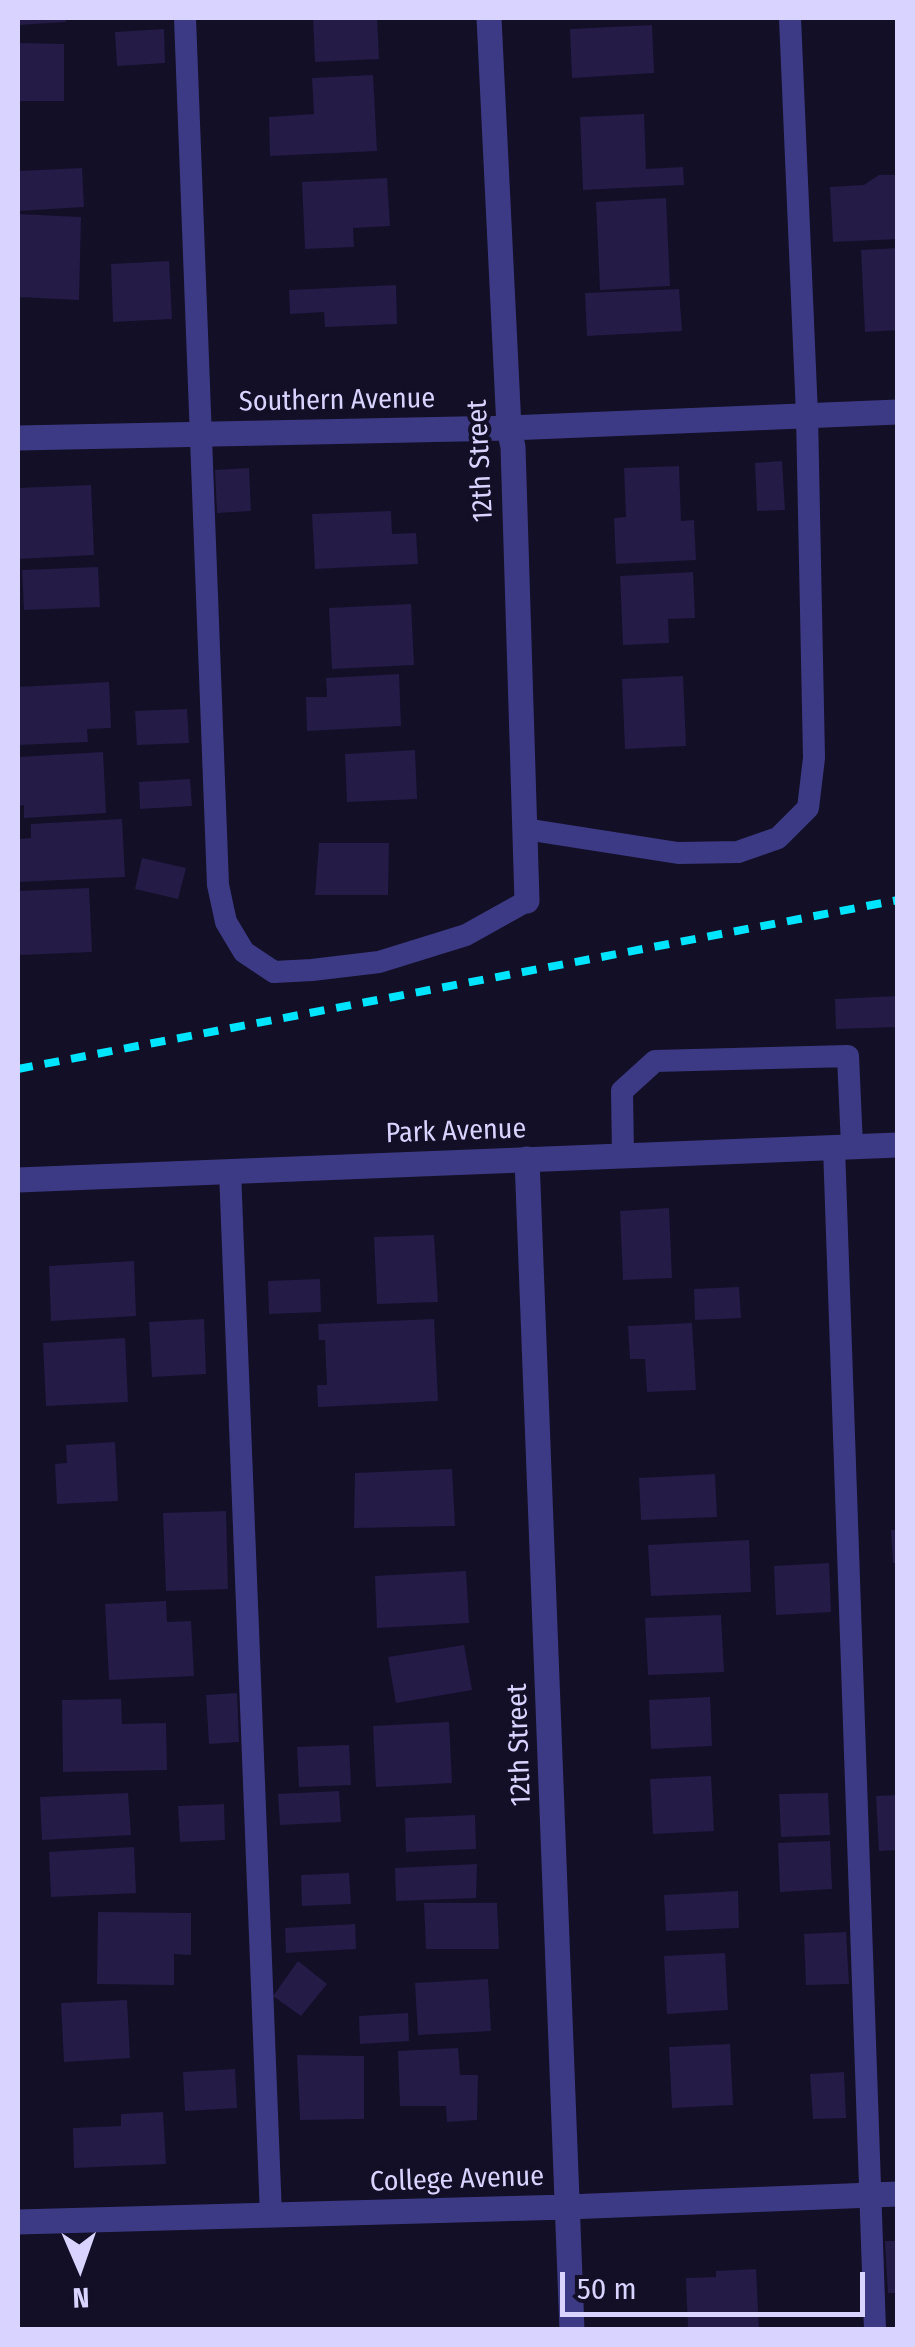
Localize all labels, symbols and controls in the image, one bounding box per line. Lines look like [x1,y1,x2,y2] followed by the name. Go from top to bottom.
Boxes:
[239,382,435,420] street label: Southern Avenue
[461,399,501,523] street label: 12th Street
[385,1113,527,1151] street label: Park Avenue
[501,1683,539,1807] street label: 12th Street
[369,2160,545,2200] street label: College Avenue
[30,2217,130,2317] north arrow
[565,2252,870,2314] scale bar
[577,2271,637,2307] text: 50 m
[72,2281,90,2314] text: N

